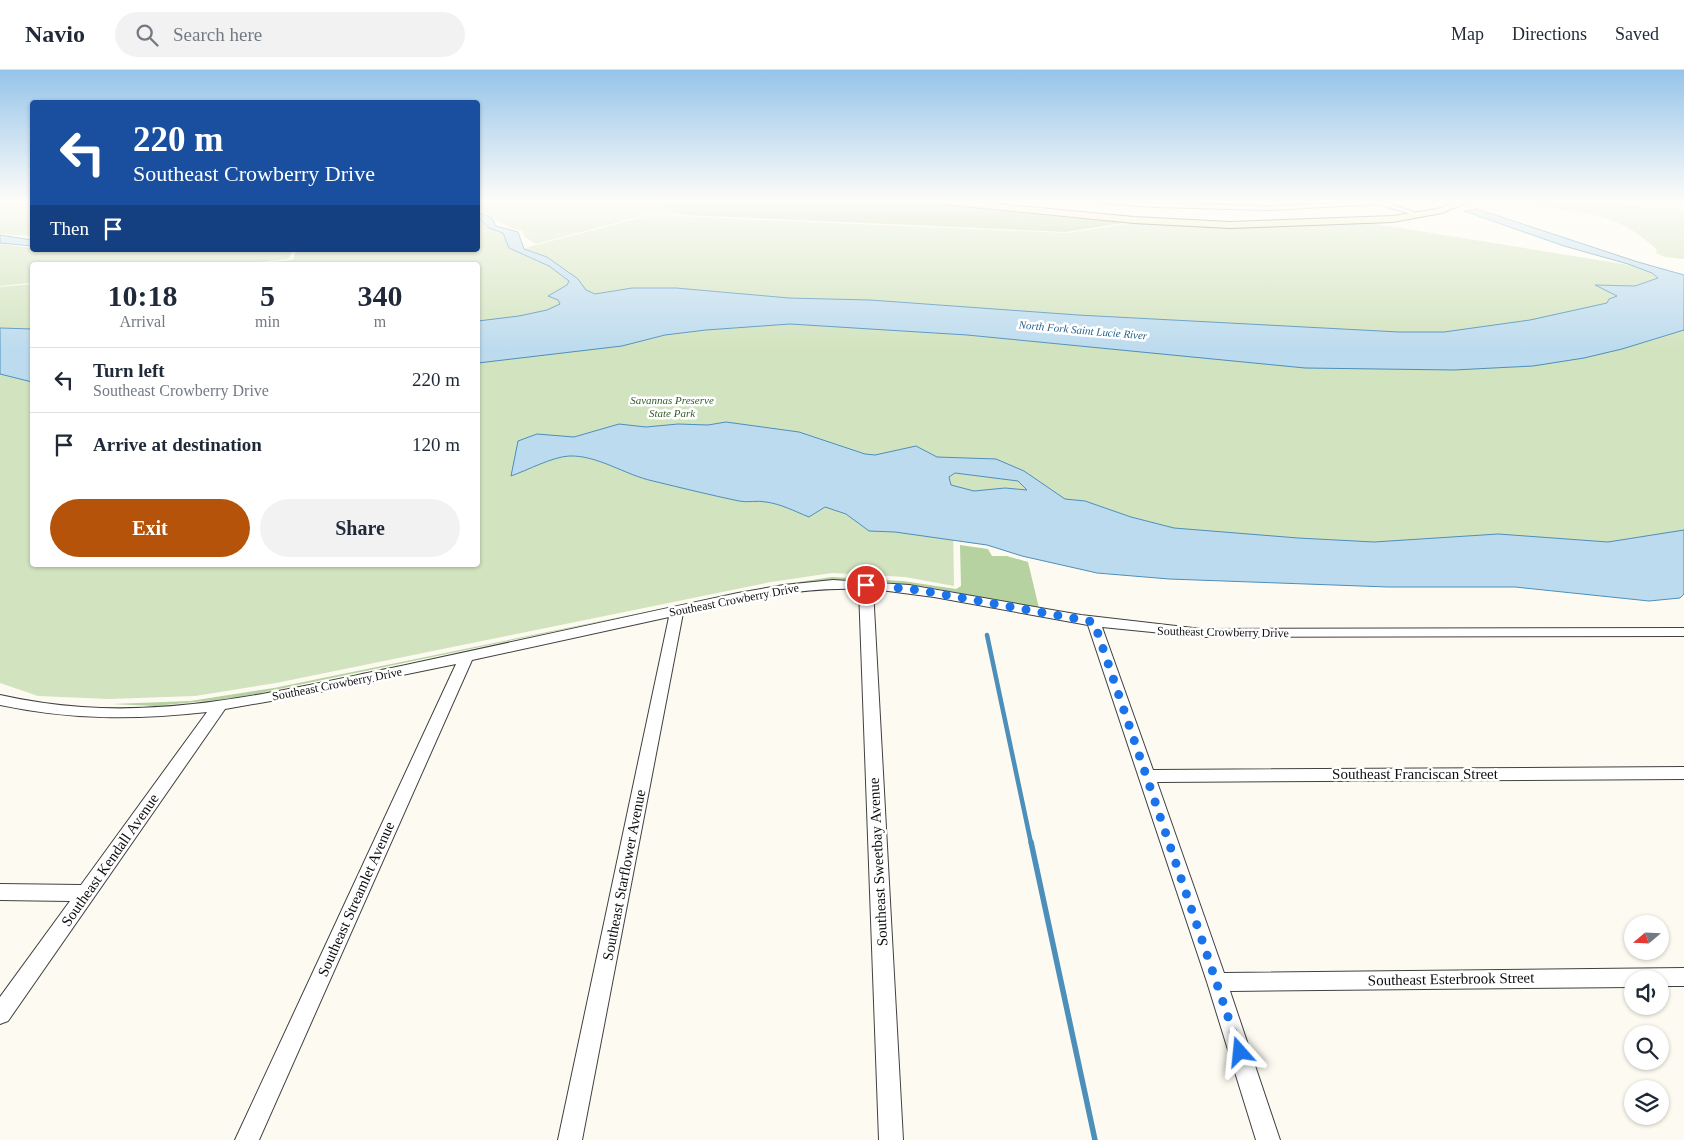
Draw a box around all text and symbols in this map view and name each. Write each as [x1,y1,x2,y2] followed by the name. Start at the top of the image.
[115,12,465,57] search box
[25,21,85,47] text: Navio
[133,21,161,49] icon: search
[173,24,262,45] text: Search here
[1451,24,1484,44] text: Map
[1512,24,1587,44] text: Directions
[1615,24,1659,44] text: Saved
[50,120,115,185] icon: left
[133,120,223,159] text: 220 m
[133,161,375,186] text: Southeast Crowberry Drive
[99,215,127,243] icon: arrive
[50,218,89,239] text: Then
[108,279,178,312] text: 10:18
[260,279,275,312] text: 5
[357,279,402,312] text: 340
[119,313,166,330] text: Arrival
[255,313,280,330] text: min
[374,313,386,330] text: m
[1017,318,1148,342] water label: North Fork Saint Lucie River
[93,360,165,381] text: Turn left
[50,366,78,394] icon: left
[412,369,460,390] text: 220 m
[93,382,269,399] text: Southeast Crowberry Drive
[630,394,714,419] park label: Savannas Preserve State Park
[50,431,78,459] icon: arrive
[93,434,262,455] text: Arrive at destination
[412,434,460,455] text: 120 m
[50,499,250,557] button: Exit
[260,499,460,557] button: Share
[845,564,887,606] pin
[852,571,880,599] icon: arrive
[668,581,800,619] street label: Southeast Crowberry Drive
[1157,624,1289,640] street label: Southeast Crowberry Drive
[271,665,403,703] street label: Southeast Crowberry Drive
[1332,766,1499,782] street label: Southeast Franciscan Street
[866,777,890,947] street label: Southeast Sweetbay Avenue
[600,788,649,962] street label: Southeast Starflower Avenue
[58,790,162,929] street label: Southeast Kendall Avenue
[315,819,398,979] street label: Southeast Streamlet Avenue
[1624,915,1669,960] north arrow
[1624,915,1669,1125] map controls
[1368,970,1535,988] street label: Southeast Esterbrook Street
[1624,970,1669,1015] button: sound
[1213,1025,1265,1077] position arrow
[1624,1025,1669,1070] button: search
[1624,1080,1669,1125] button: layers

